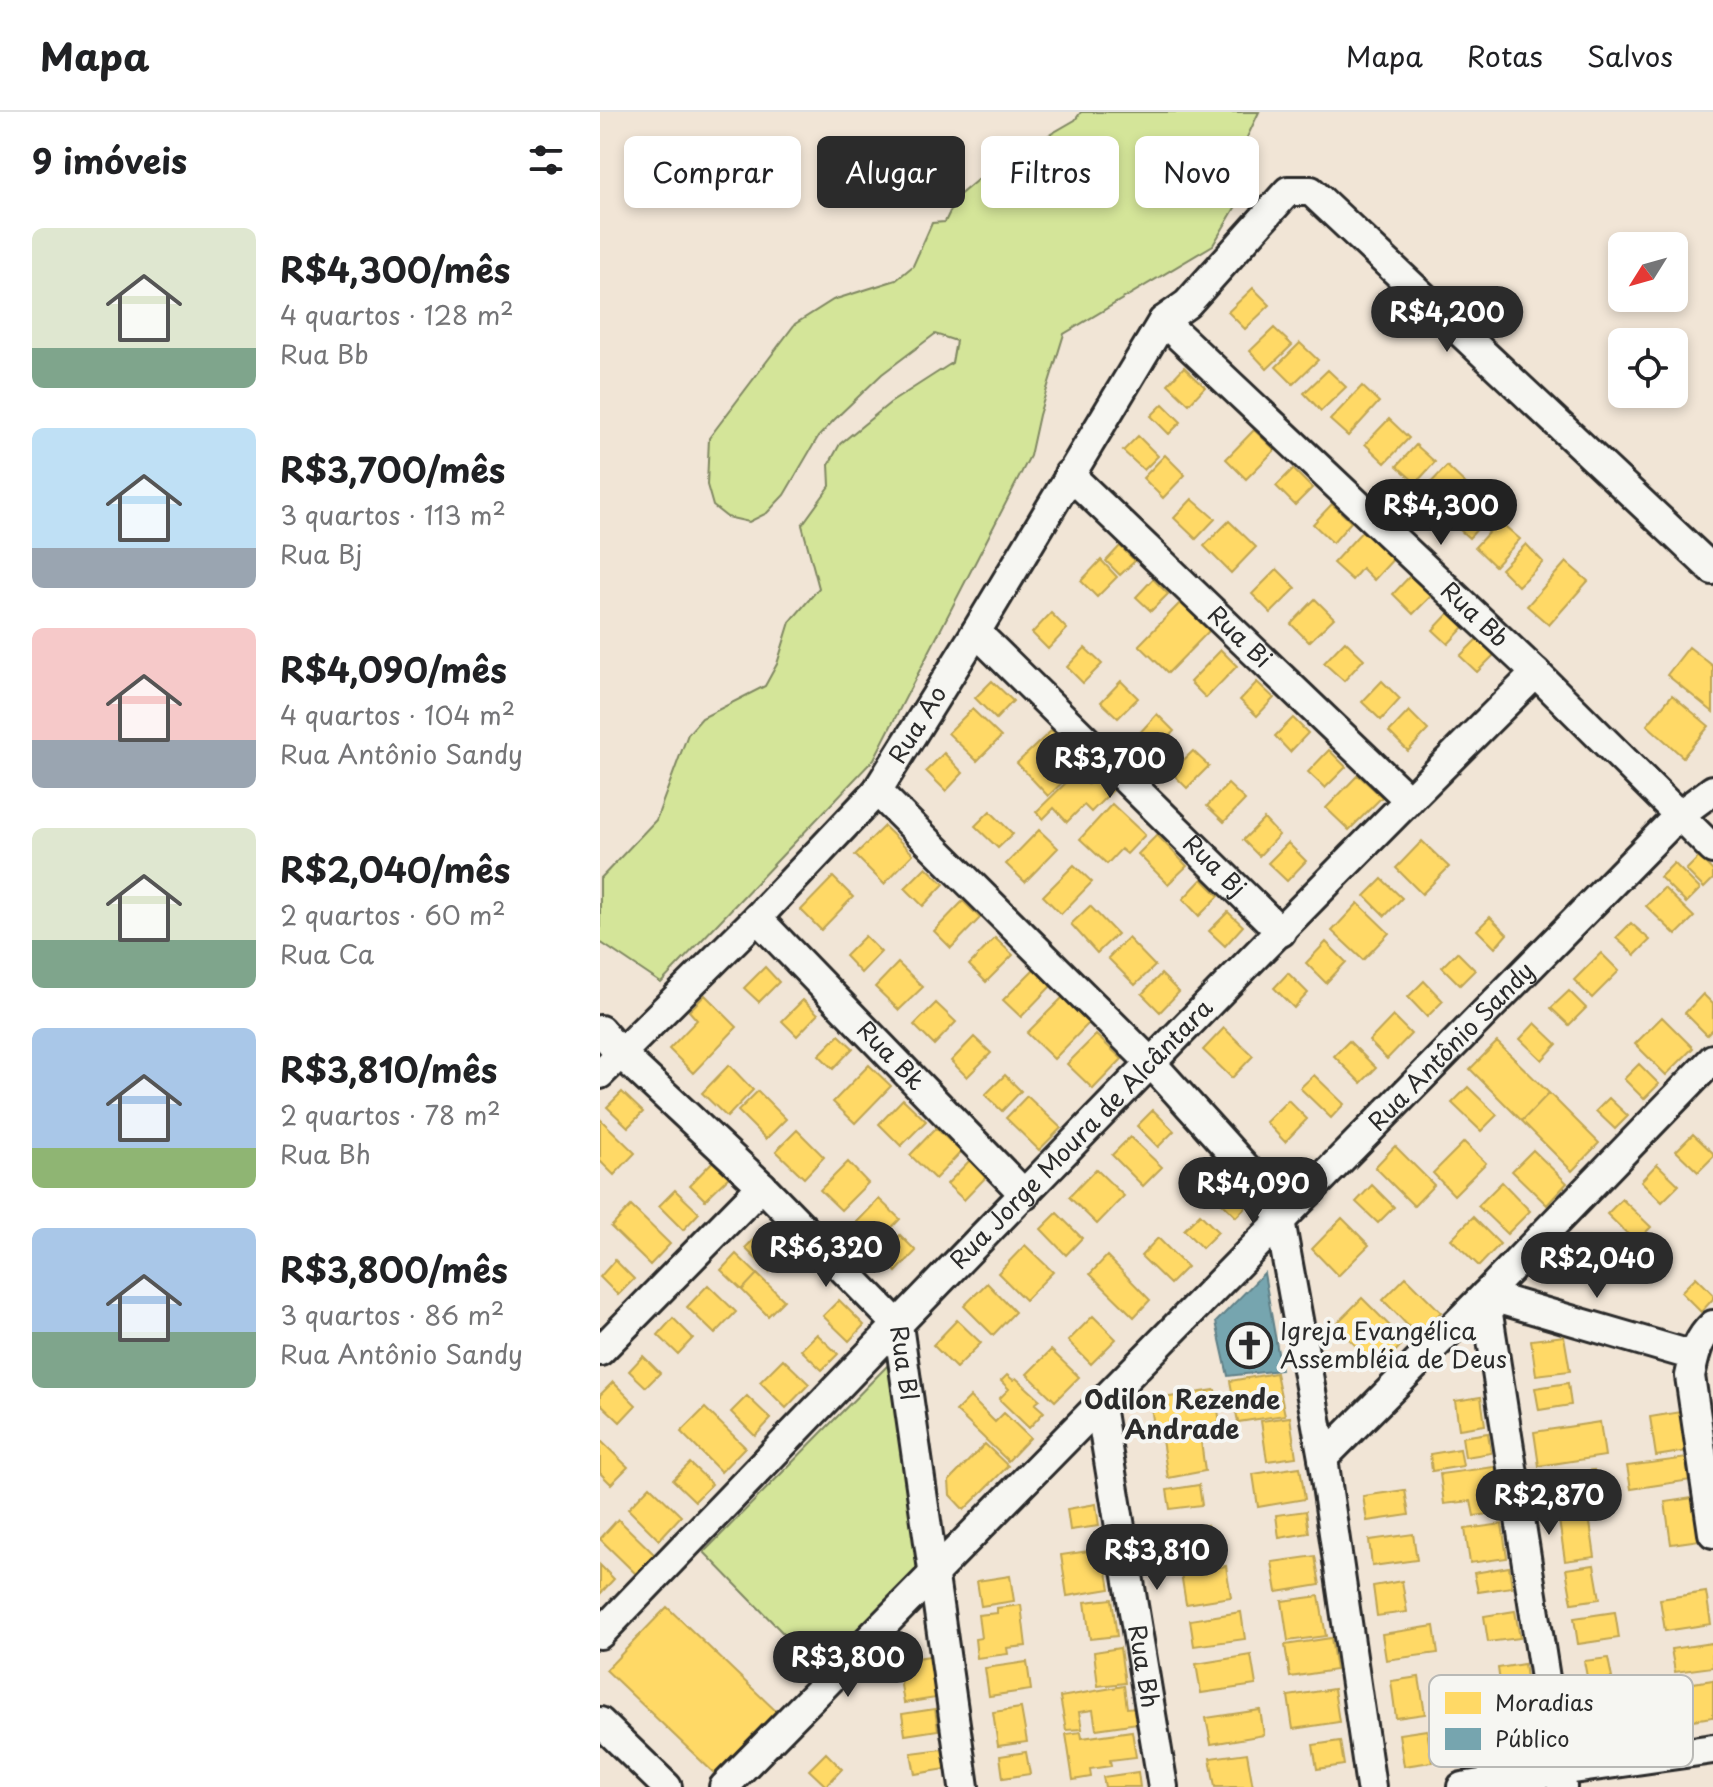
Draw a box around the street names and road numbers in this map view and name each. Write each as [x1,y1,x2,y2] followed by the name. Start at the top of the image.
[1434,572,1518,654] street label: Rua Bb
[1201,596,1281,675] street label: Rua Bi
[879,678,954,770] street label: Rua Ao
[1176,825,1255,904] street label: Rua Bj
[1359,953,1541,1138] street label: Rua Antônio Sandy
[940,990,1220,1276] street label: Rua Jorge Moura de Alcântara
[850,1012,934,1098] street label: Rua Bk
[882,1323,929,1403] street label: Rua Bl
[1120,1622,1170,1711] street label: Rua Bh

